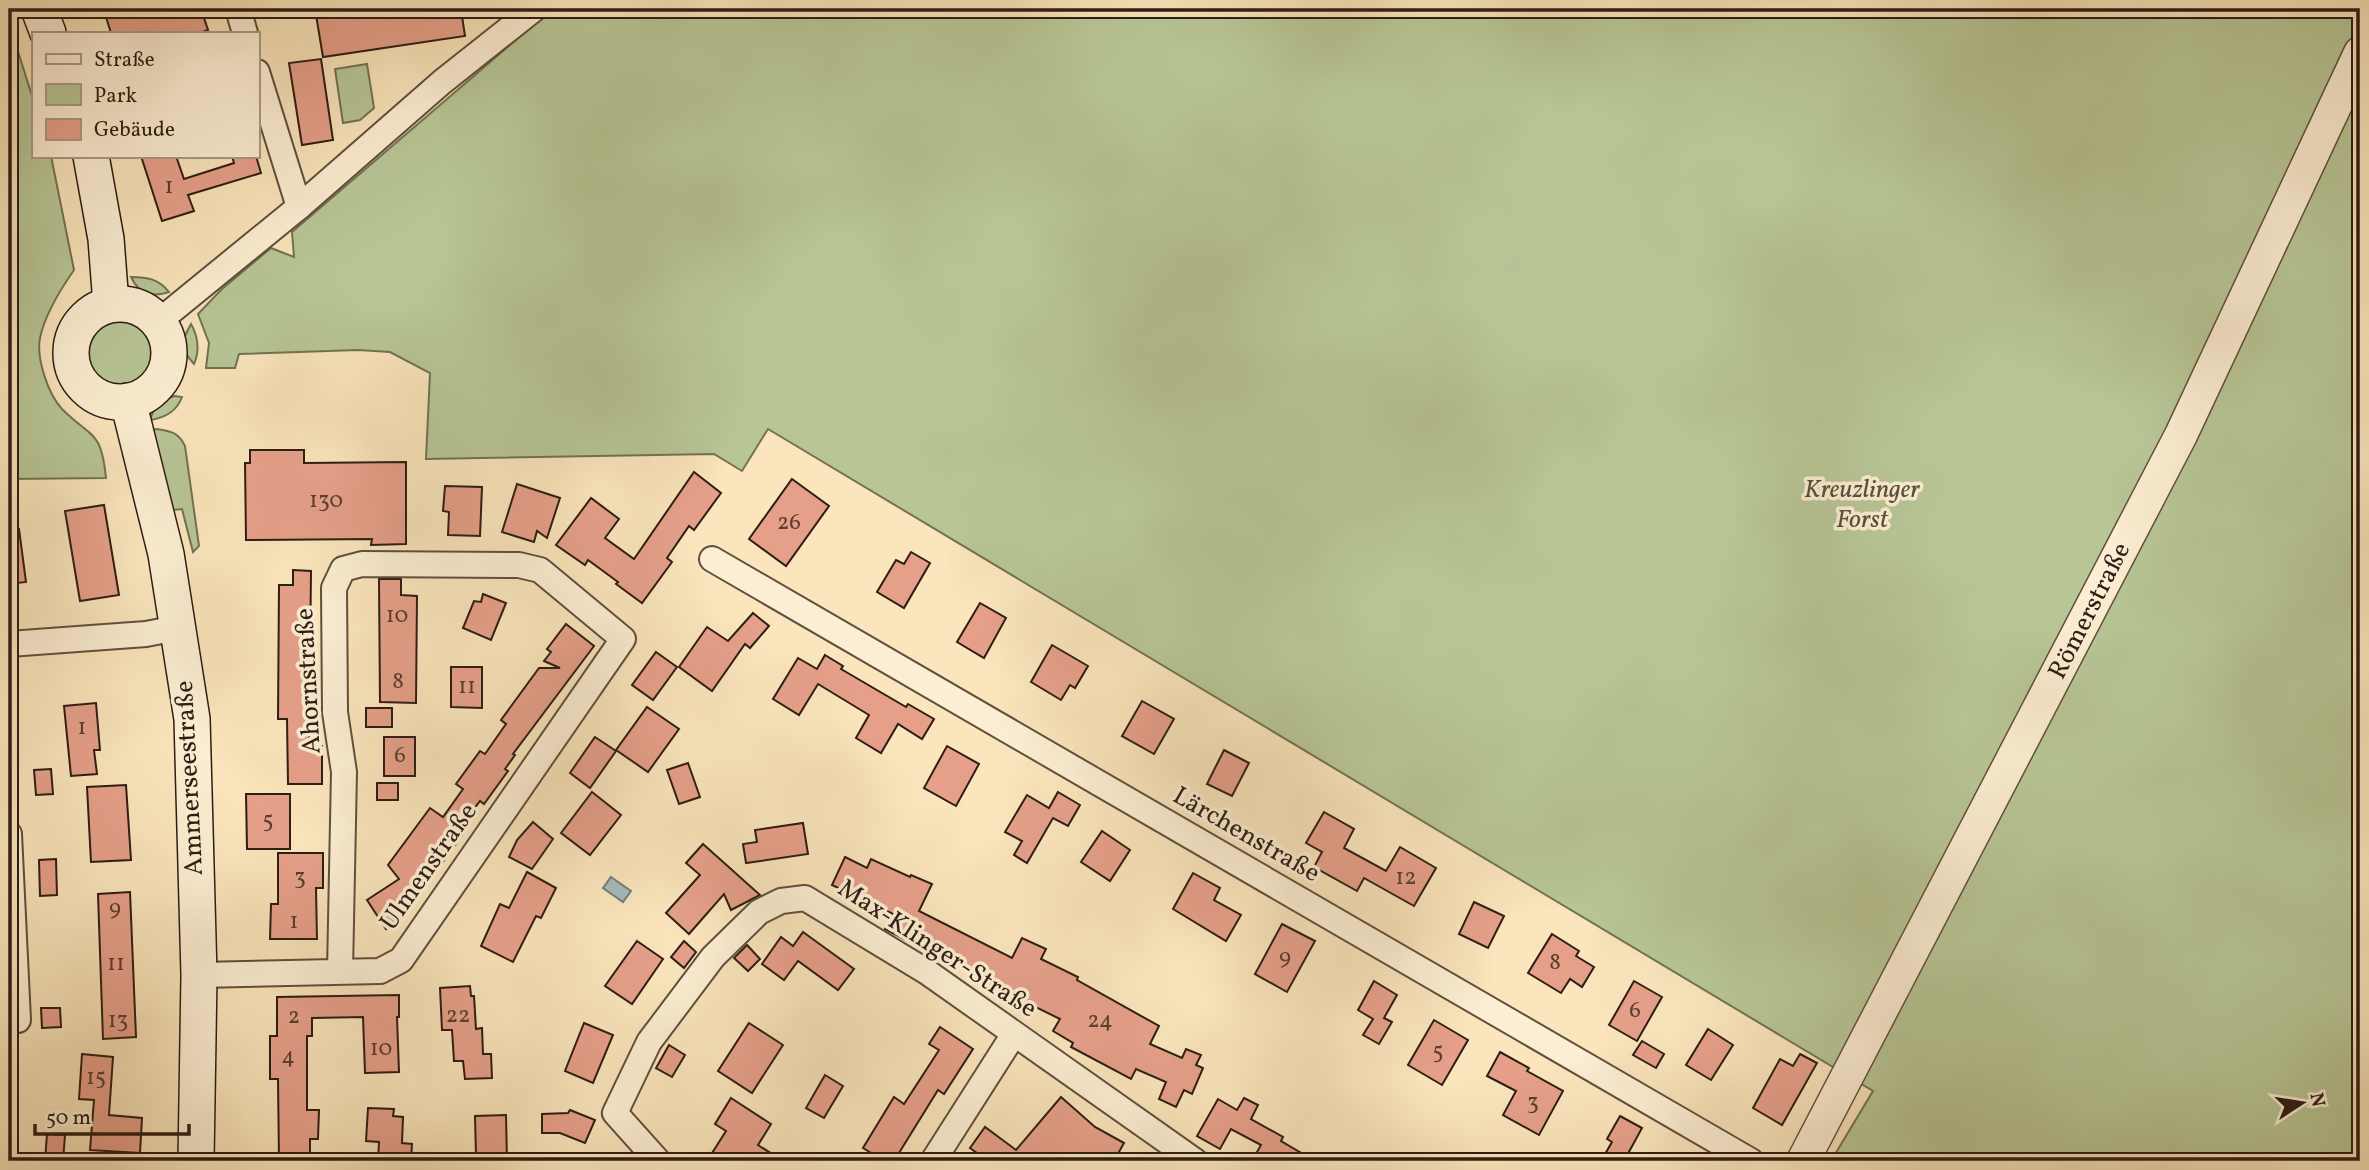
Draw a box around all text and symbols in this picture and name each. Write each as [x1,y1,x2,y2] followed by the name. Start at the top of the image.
[32,32,259,158] legend
[94,46,155,75] text: Straße
[94,82,137,111] text: Park
[94,116,175,145] text: Gebäude
[165,171,173,203] house number: 1
[1804,472,1920,538] park label: Kreuzlinger Forst
[309,485,343,517] house number: 130
[777,507,801,539] house number: 26
[2040,536,2140,686] street label: Römerstraße
[386,600,408,632] house number: 10
[287,607,331,755] street label: Ahornstraße
[392,666,404,698] house number: 8
[458,671,476,703] house number: 11
[167,680,213,876] street label: Ammerseestraße
[78,712,86,744] house number: 1
[394,740,406,772] house number: 6
[1166,778,1326,892] street label: Lärchenstraße
[372,796,486,938] street label: Ulmenstraße
[262,805,274,837] house number: 5
[294,862,306,894] house number: 3
[1395,862,1417,894] house number: 12
[830,871,1044,1027] street label: Max-Klinger-Straße
[109,893,121,925] house number: 9
[290,906,298,938] house number: 1
[1279,942,1291,974] house number: 9
[1549,947,1561,979] house number: 8
[107,948,125,980] house number: 11
[1629,995,1641,1027] house number: 6
[446,1000,470,1032] house number: 22
[288,1001,300,1033] house number: 2
[108,1005,128,1037] house number: 13
[1087,1005,1113,1037] house number: 24
[370,1033,392,1065] house number: 10
[1432,1036,1444,1068] house number: 5
[281,1041,295,1073] house number: 4
[86,1062,106,1094] house number: 15
[2268,1068,2338,1138] north arrow
[1527,1087,1539,1119] house number: 3
[2303,1090,2331,1110] text: N
[35,1093,189,1137] scale bar
[46,1104,91,1133] text: 50 m

